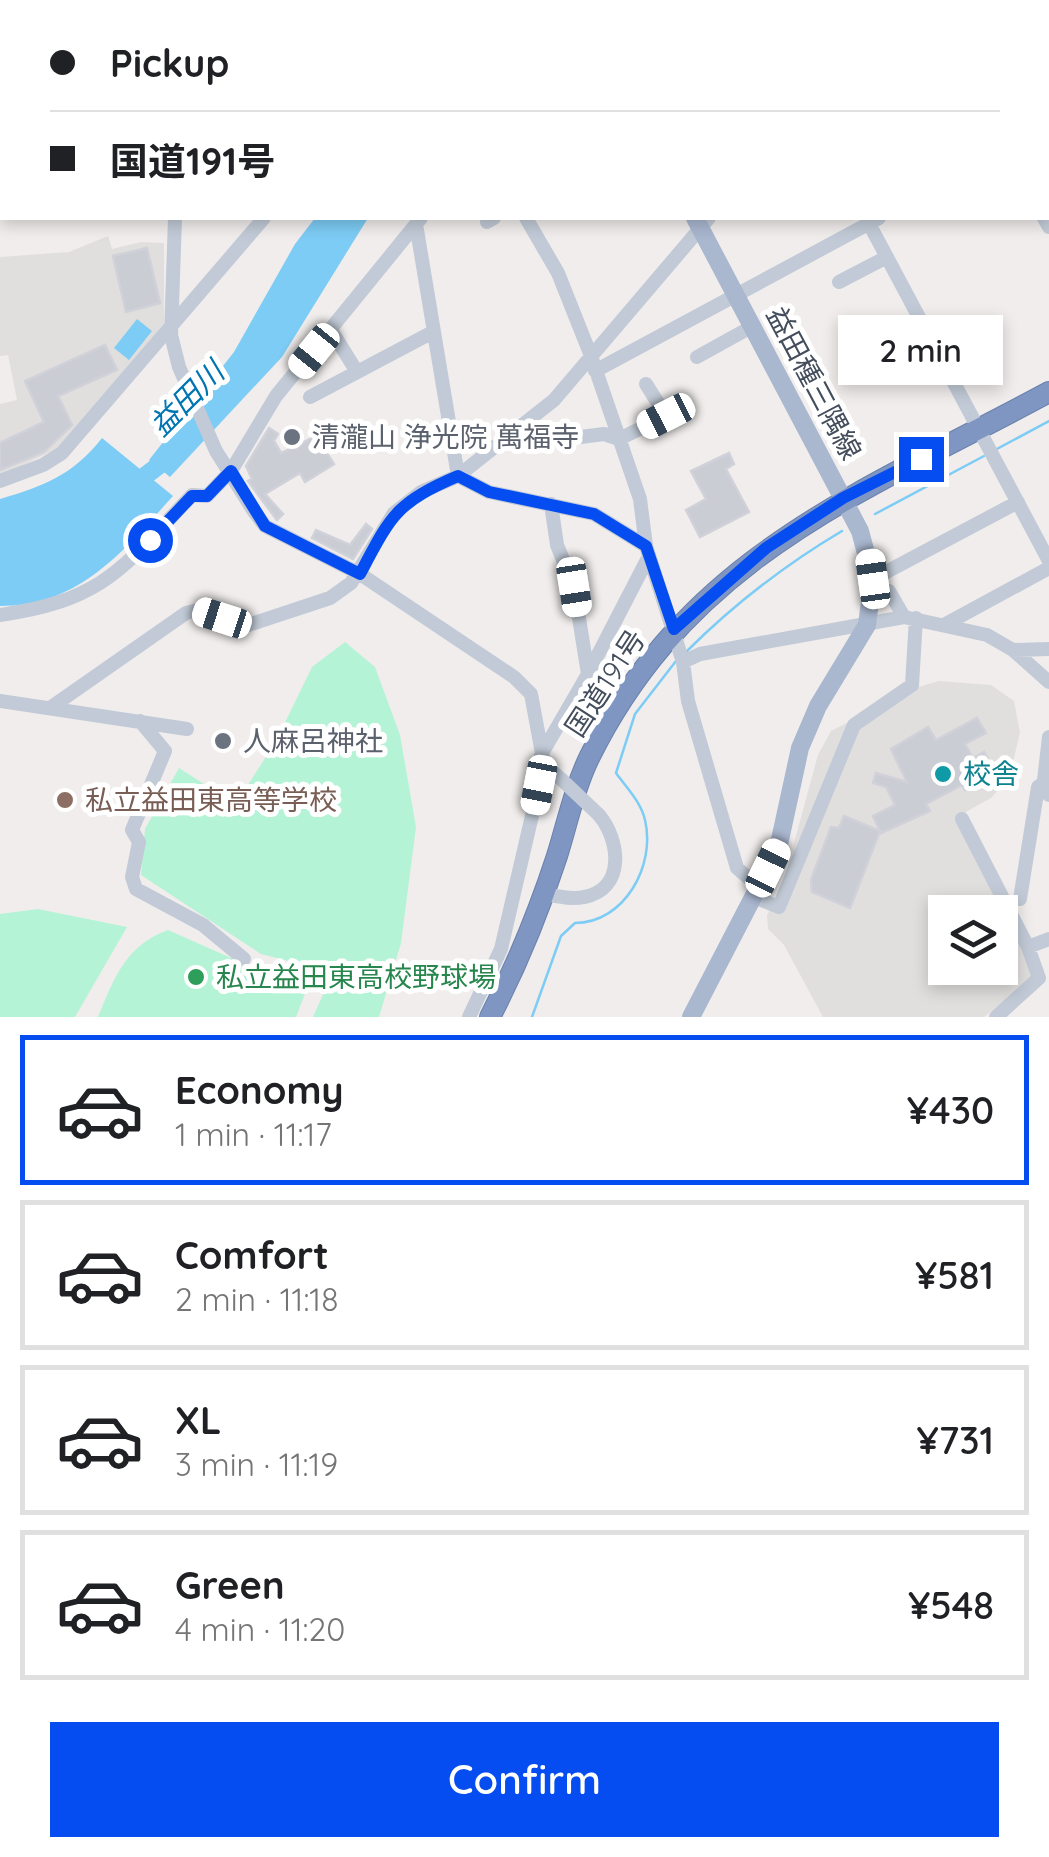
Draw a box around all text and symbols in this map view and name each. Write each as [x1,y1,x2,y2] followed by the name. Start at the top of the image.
[110,39,229,87] text: Pickup
[110,137,275,185] text: 国道191号
[760,300,869,465] street label: 益田種三隅線
[838,314,1004,384] callout: 2 min
[283,318,345,384] car
[879,330,962,370] text: 2 min
[141,351,234,444] water label: 益田川
[632,389,700,443] car
[312,419,579,454] place label: 清瀧山 浄光院 萬福寺
[281,426,303,448] marker: 清瀧山 浄光院 萬福寺
[899,437,944,482] route end
[128,518,173,563] route start
[854,547,892,611] car
[554,555,594,619] car
[189,594,255,642] car
[557,623,652,743] street label: 国道191号
[243,723,383,758] place label: 人麻呂神社
[212,730,234,752] marker: 人麻呂神社
[519,753,559,817] car
[963,756,1019,791] place label: 校舎
[932,763,954,785] marker: 校舎
[85,782,337,817] place label: 私立益田東高等学校
[54,789,76,811] marker: 私立益田東高等学校
[741,834,795,902] car
[928,895,1018,985] map controls
[928,895,1018,985] button: layers
[216,959,496,994] place label: 私立益田東高校野球場
[185,966,207,988] marker: 私立益田東高校野球場
[55,1065,145,1155] icon: car
[175,1066,344,1114] text: Economy
[907,1086,994,1134] text: ¥430
[175,1114,332,1154] text: 1 min · 11:17
[55,1230,145,1320] icon: car
[175,1231,329,1279] text: Comfort
[915,1251,994,1299] text: ¥581
[175,1279,339,1319] text: 2 min · 11:18
[55,1395,145,1485] icon: car
[175,1396,221,1444] text: XL
[917,1416,994,1464] text: ¥731
[175,1444,338,1484] text: 3 min · 11:19
[55,1560,145,1650] icon: car
[175,1561,285,1609] text: Green
[908,1581,994,1629] text: ¥548
[175,1609,345,1649] text: 4 min · 11:20
[50,1722,999,1837] button: Confirm

